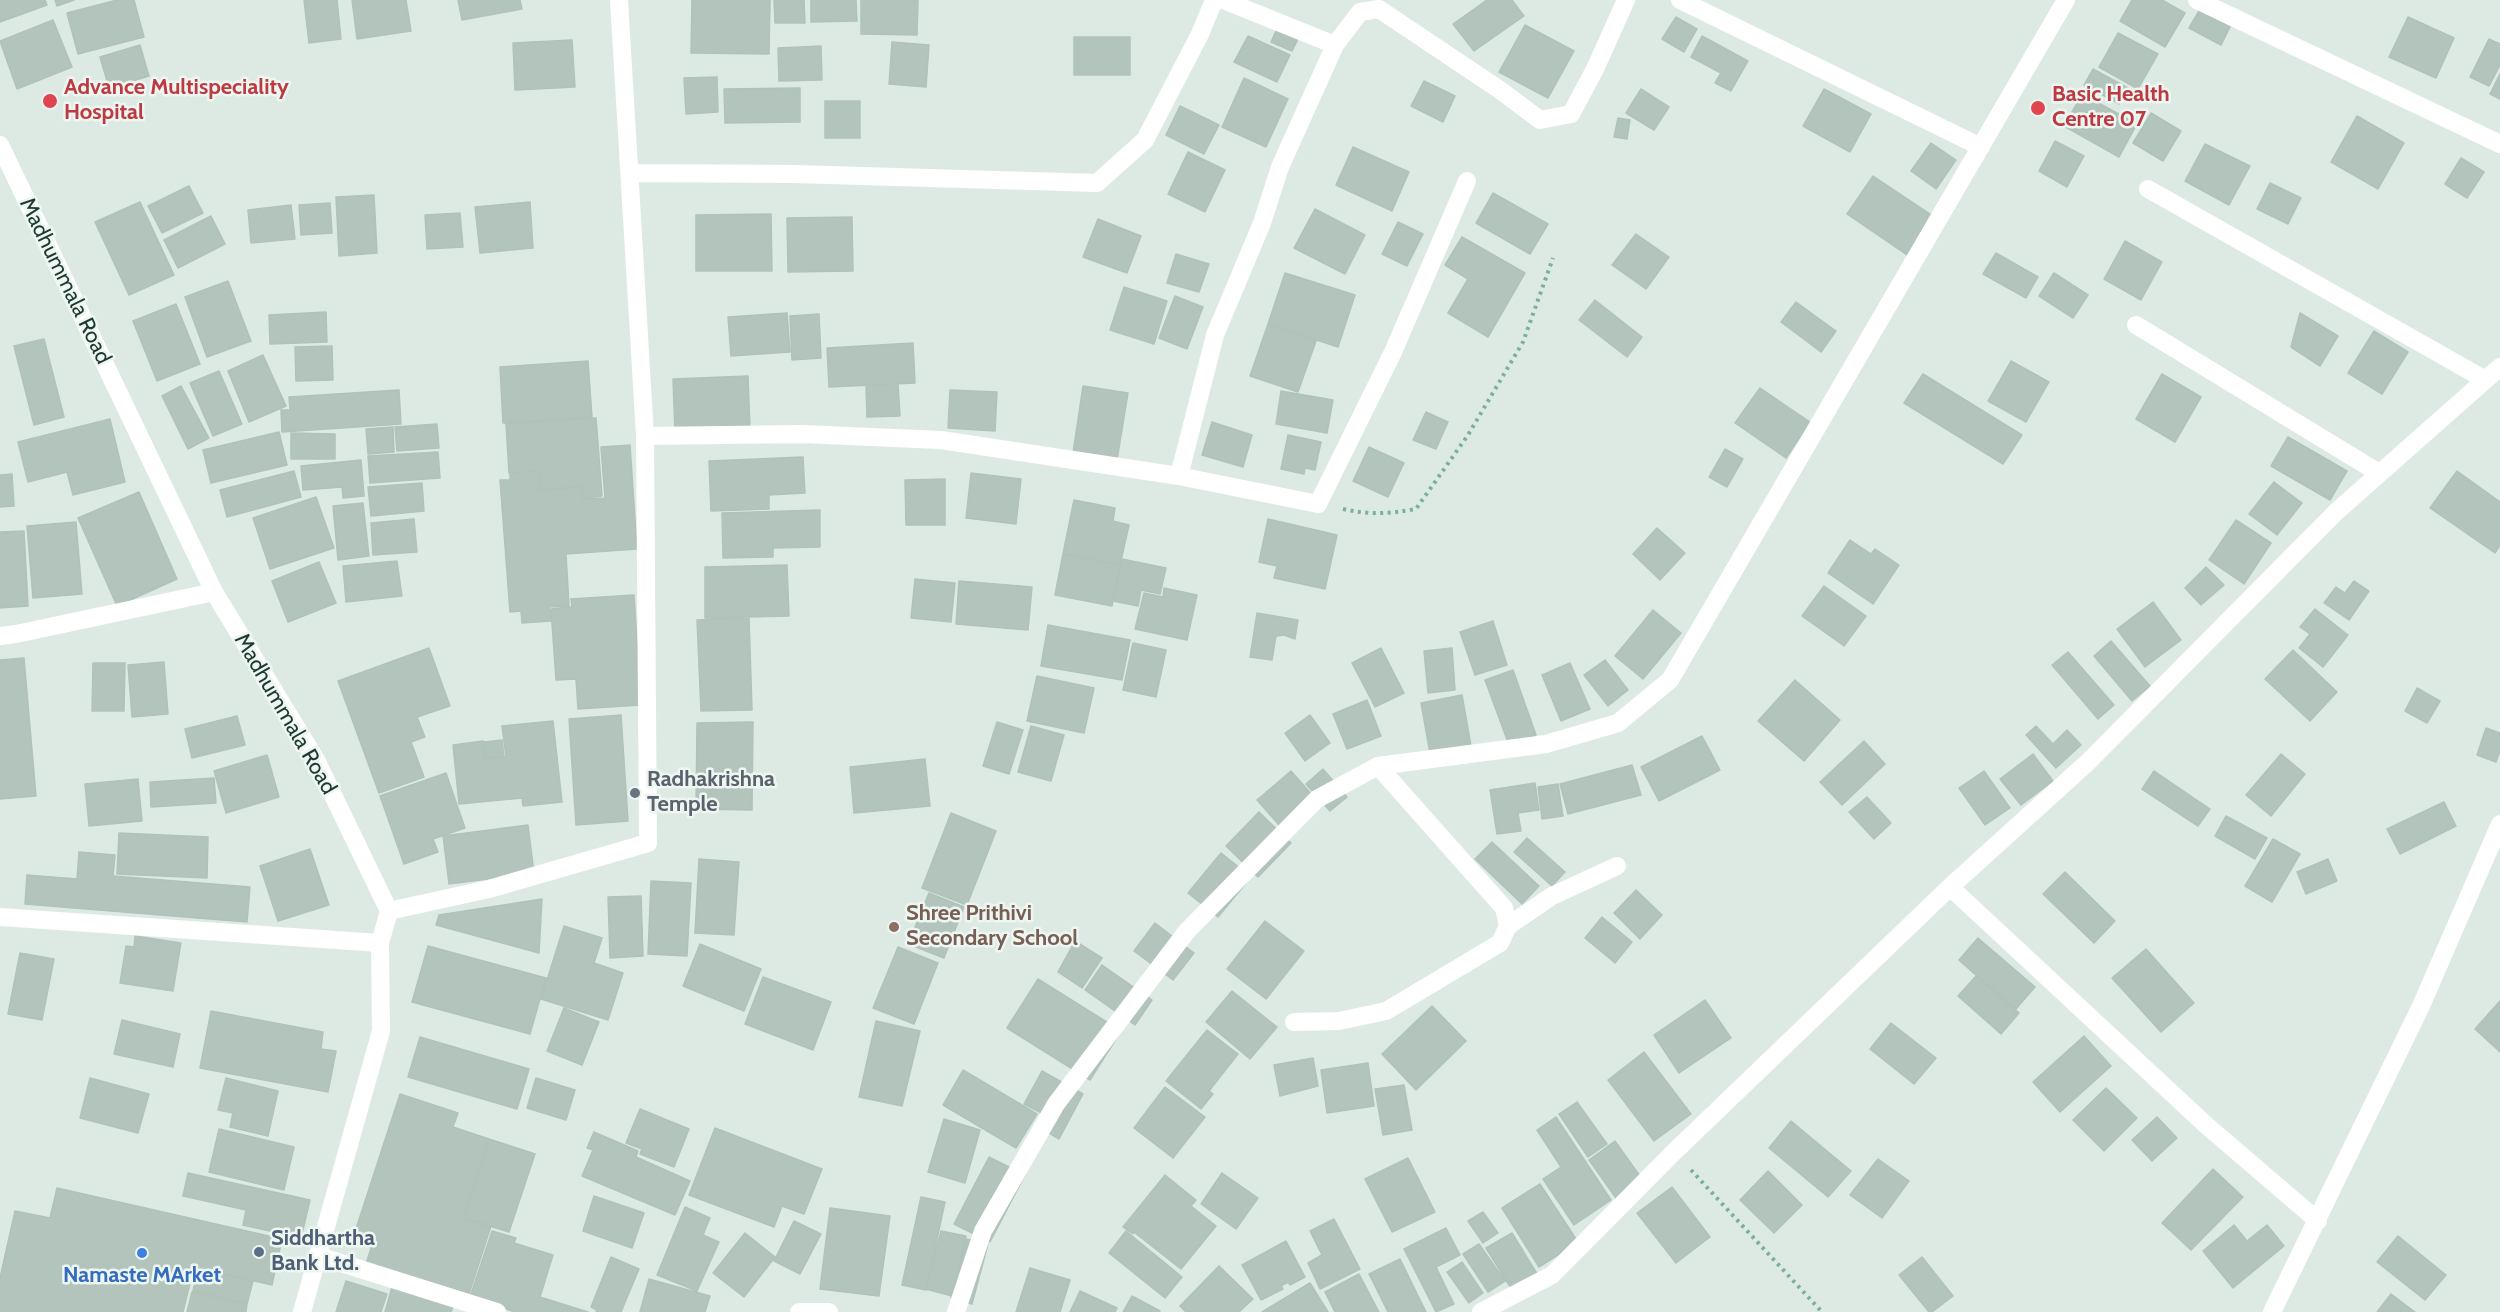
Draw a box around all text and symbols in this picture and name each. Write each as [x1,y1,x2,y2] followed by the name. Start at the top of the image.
[64,75,289,126] place label: Advance Multispeciality Hospital
[2052,82,2170,134] place label: Basic Health Centre 07
[41,92,59,110] marker: Advance Multispeciality Hospital
[2029,99,2047,117] marker: Basic Health Centre 07
[13,194,117,368] street label: Madhummala Road
[228,629,342,799] street label: Madhummala Road
[647,767,775,818] place label: Radhakrishna Temple
[628,786,642,800] marker: Radhakrishna Temple
[906,901,1078,952] place label: Shree Prithivi Secondary School
[887,920,901,934] marker: Shree Prithivi Secondary School
[271,1226,375,1278] place label: Siddhartha Bank Ltd.
[252,1245,266,1259] marker: Siddhartha Bank Ltd.
[135,1246,149,1260] marker: Namaste MArket
[63,1263,221,1289] place label: Namaste MArket

